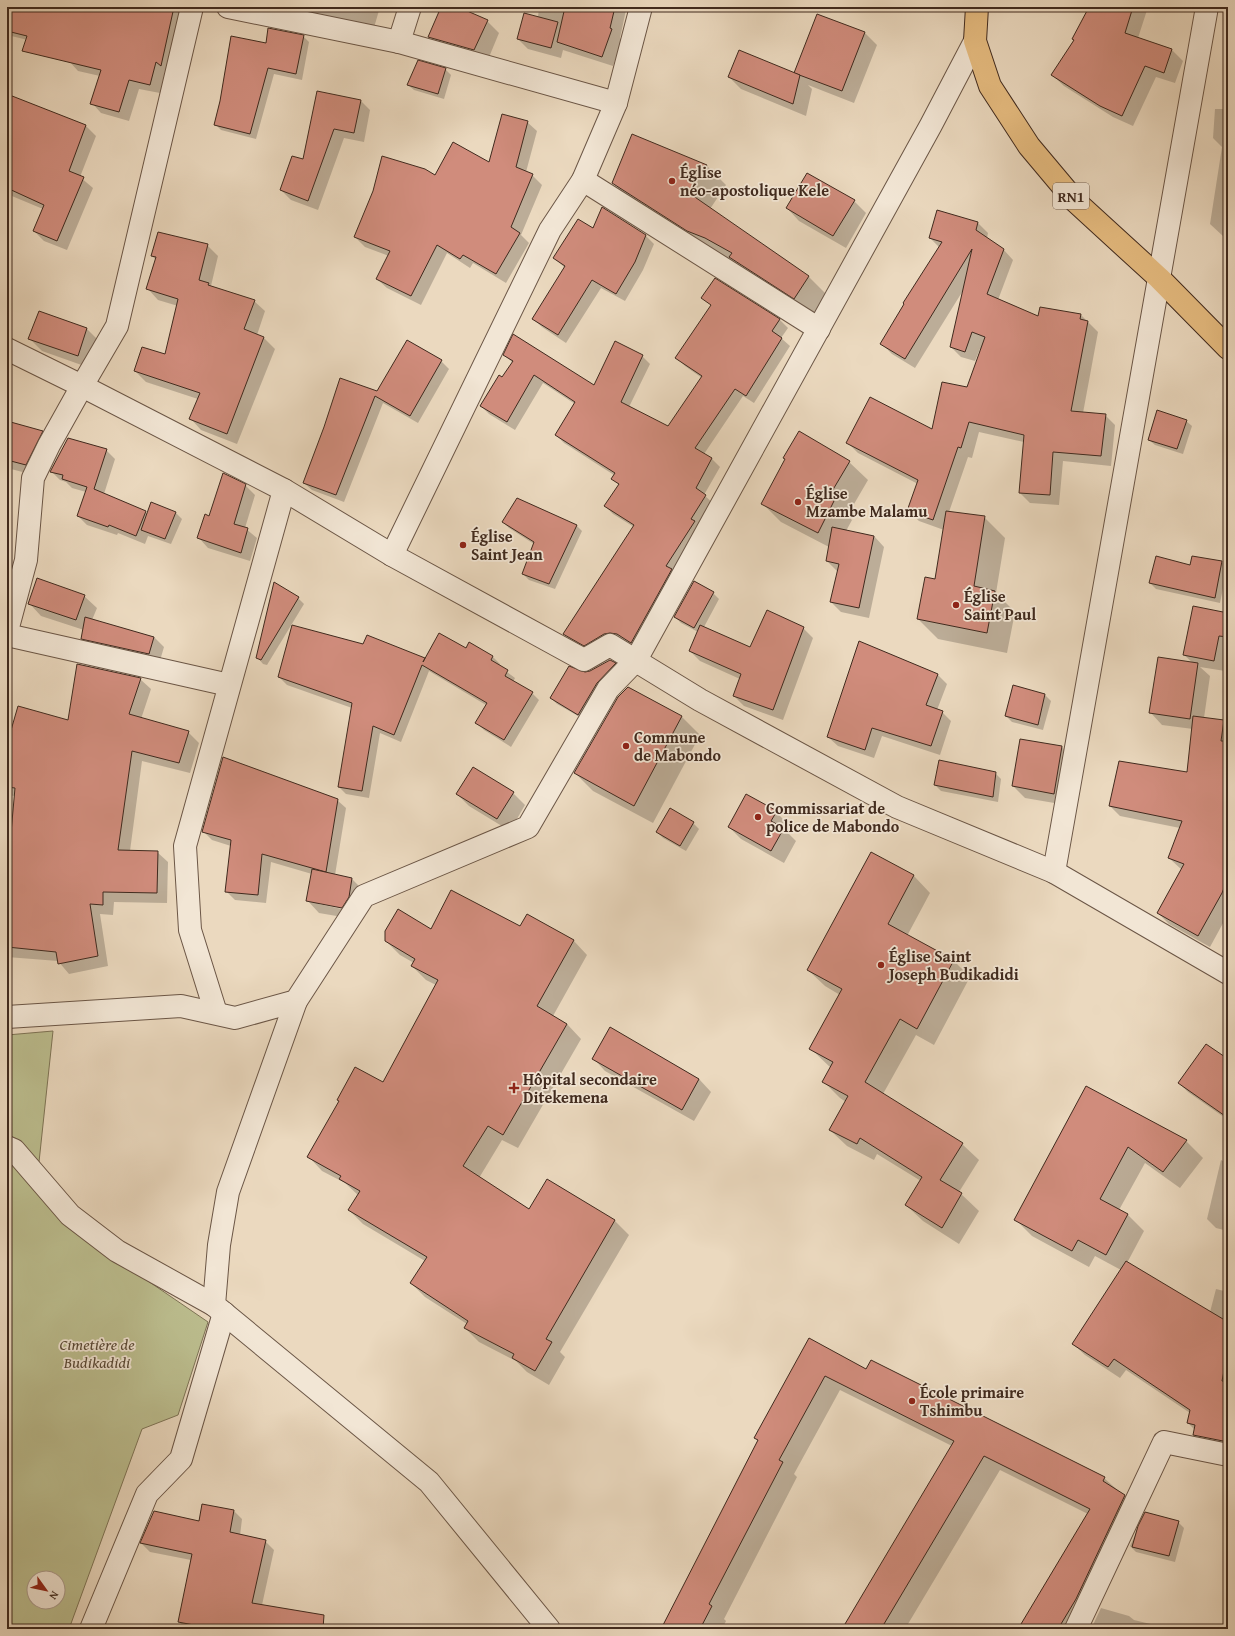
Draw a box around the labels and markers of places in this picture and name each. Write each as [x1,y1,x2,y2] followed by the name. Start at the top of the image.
[680,160,829,202] place label: Église néo-apostolique Kele
[667,176,677,186] marker: Église néo-apostolique Kele
[806,481,928,523] place label: Église Mzambe Malamu
[793,497,803,507] marker: Église Mzambe Malamu
[471,524,543,566] place label: Église Saint Jean
[458,540,468,550] marker: Église Saint Jean
[964,584,1036,626] place label: Église Saint Paul
[951,600,961,610] marker: Église Saint Paul
[634,725,721,767] place label: Commune de Mabondo
[621,741,631,751] marker: Commune de Mabondo
[766,796,900,838] place label: Commissariat de police de Mabondo
[753,812,763,822] marker: Commissariat de police de Mabondo
[886,944,1019,986] place label: Église Saint Joseph Budikadidi
[876,960,886,970] marker: Église Saint Joseph Budikadidi
[523,1067,657,1109] place label: Hôpital secondaire Ditekemena
[508,1082,520,1094] marker: Hôpital secondaire Ditekemena
[920,1380,1024,1422] place label: École primaire Tshimbu
[907,1396,917,1406] marker: École primaire Tshimbu

